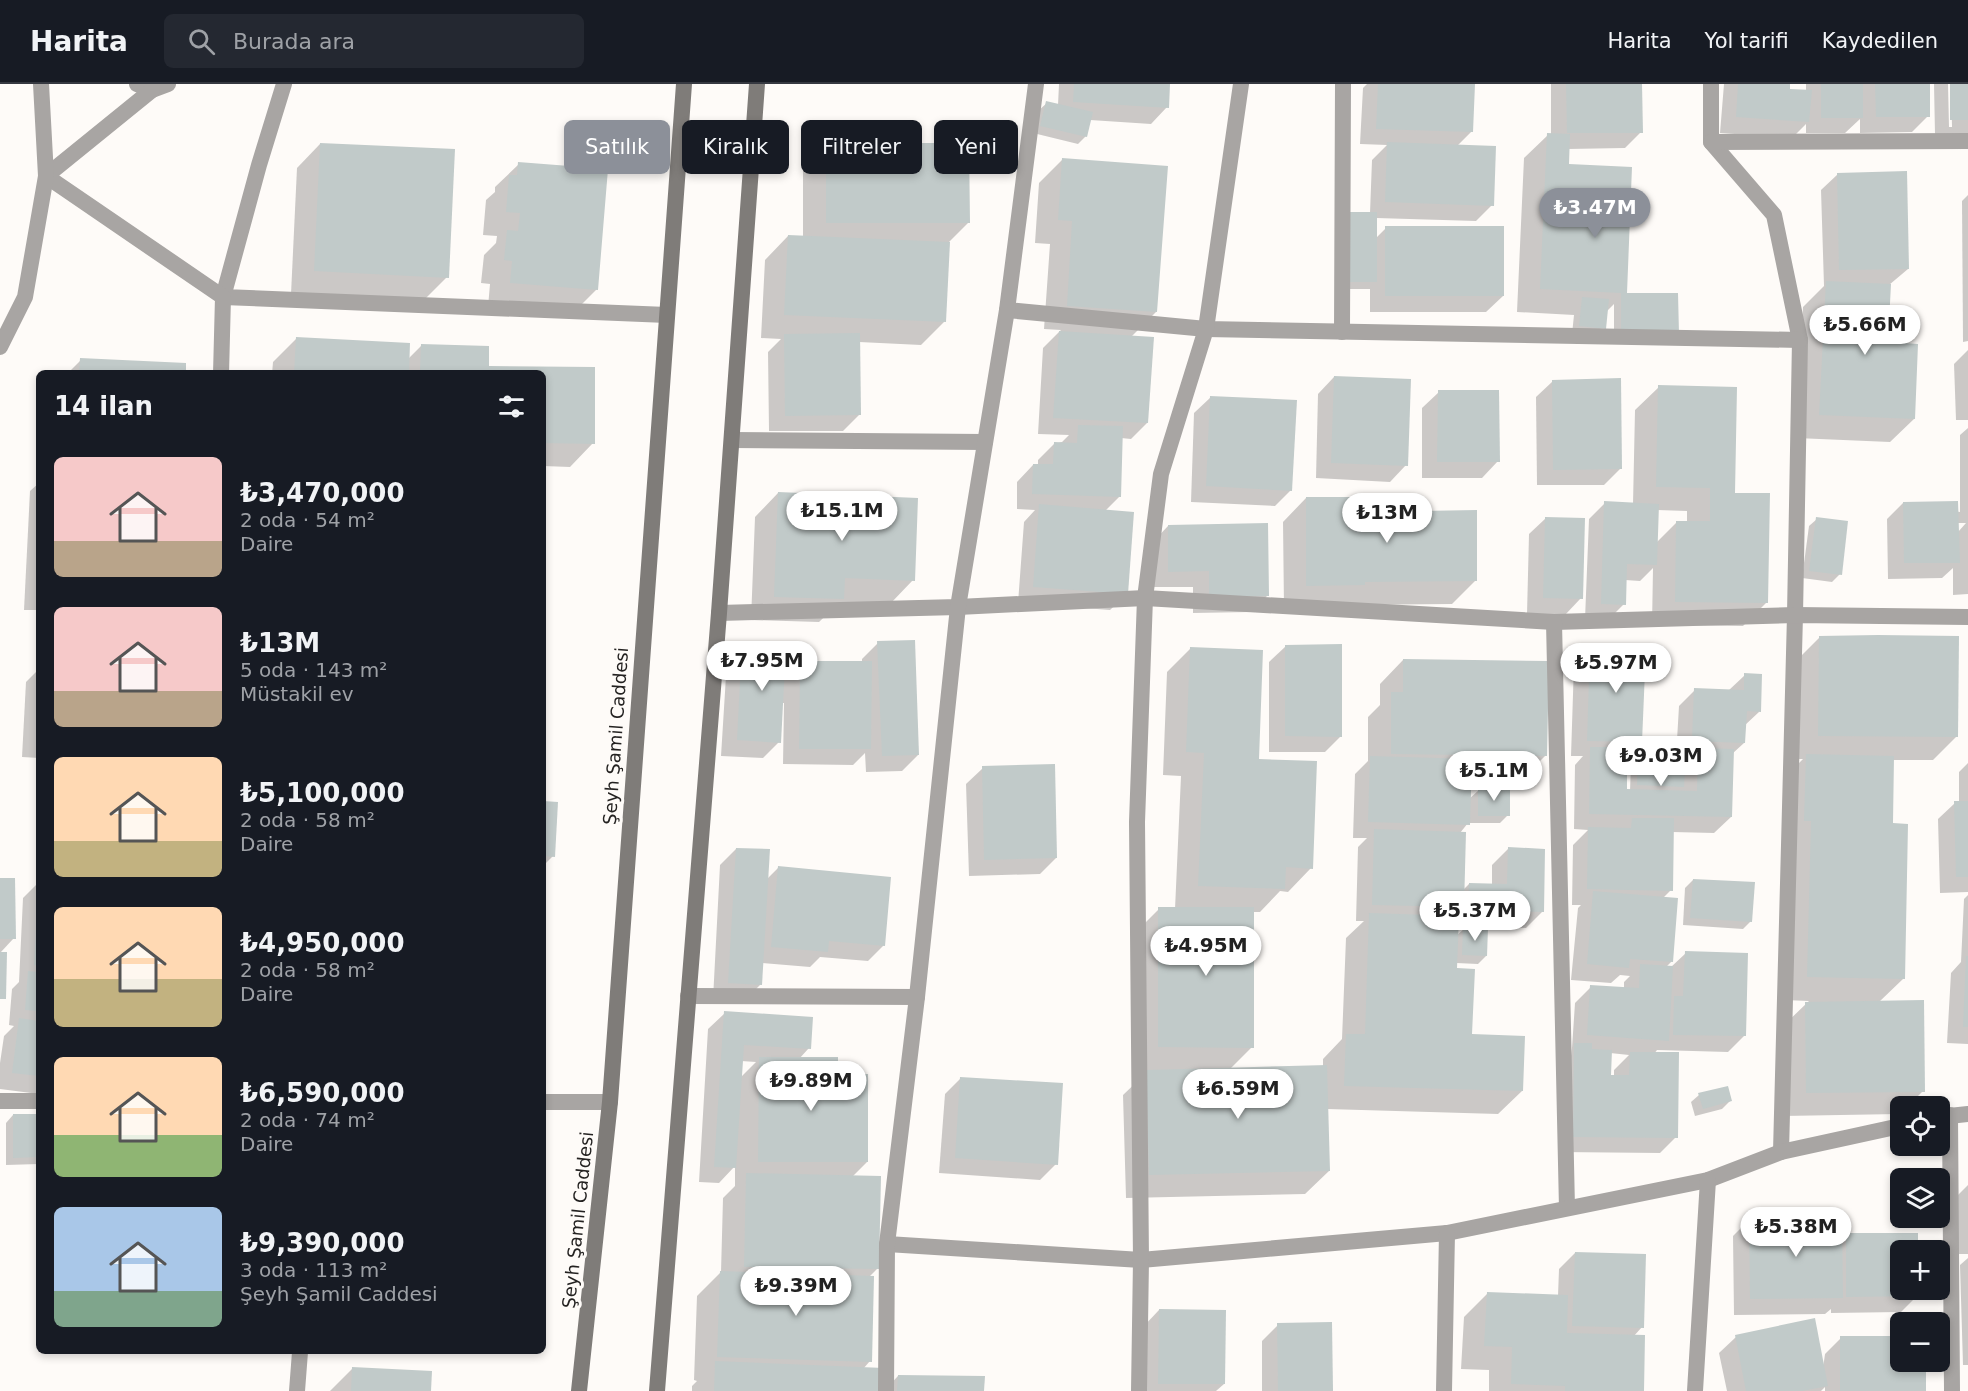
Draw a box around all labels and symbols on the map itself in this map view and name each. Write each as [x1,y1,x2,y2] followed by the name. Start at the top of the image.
[1546,188,1644,239] pin: ₺3.47M
[1816,305,1914,356] pin: ₺5.66M
[793,491,891,542] pin: ₺15.1M
[1351,493,1423,544] pin: ₺13M
[713,641,811,692] pin: ₺7.95M
[1567,643,1665,694] pin: ₺5.97M
[599,646,632,825] street label: Şeyh Şamil Caddesi
[1612,736,1710,787] pin: ₺9.03M
[1452,751,1536,802] pin: ₺5.1M
[1426,891,1524,942] pin: ₺5.37M
[1157,926,1255,977] pin: ₺4.95M
[762,1061,860,1112] pin: ₺9.89M
[1189,1069,1287,1120] pin: ₺6.59M
[558,1130,597,1310] street label: Şeyh Şamil Caddesi
[1747,1207,1845,1258] pin: ₺5.38M
[747,1266,845,1317] pin: ₺9.39M

